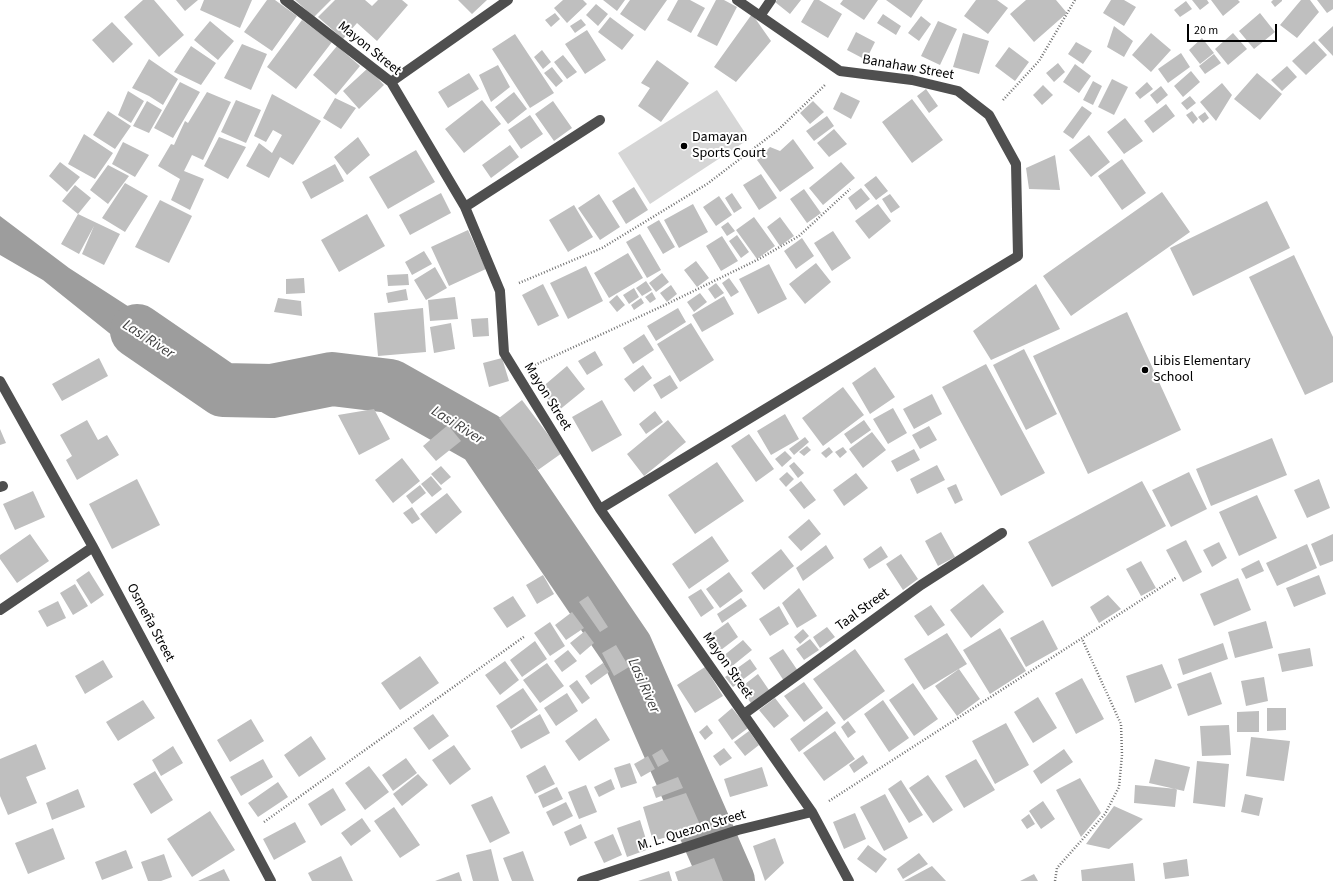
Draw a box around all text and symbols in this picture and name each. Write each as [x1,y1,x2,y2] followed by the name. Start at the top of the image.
[1189,16,1279,42] scale bar
[334,18,404,80] street label: Mayon Street
[1194,22,1218,39] text: 20 m
[861,52,955,84] street label: Banahaw Street
[692,130,766,162] place label: Damayan Sports Court
[679,141,689,151] marker: Damayan Sports Court
[119,317,177,363] water label: Lasi River
[1153,354,1250,386] place label: Libis Elementary School
[520,360,574,434] street label: Mayon Street
[1140,365,1150,375] marker: Libis Elementary School
[428,403,486,449] water label: Lasi River
[122,581,178,665] street label: Osmeña Street
[833,585,893,635] street label: Taal Street
[698,630,756,702] street label: Mayon Street
[623,656,663,716] water label: Lasi River
[636,807,748,855] street label: M. L. Quezon Street

